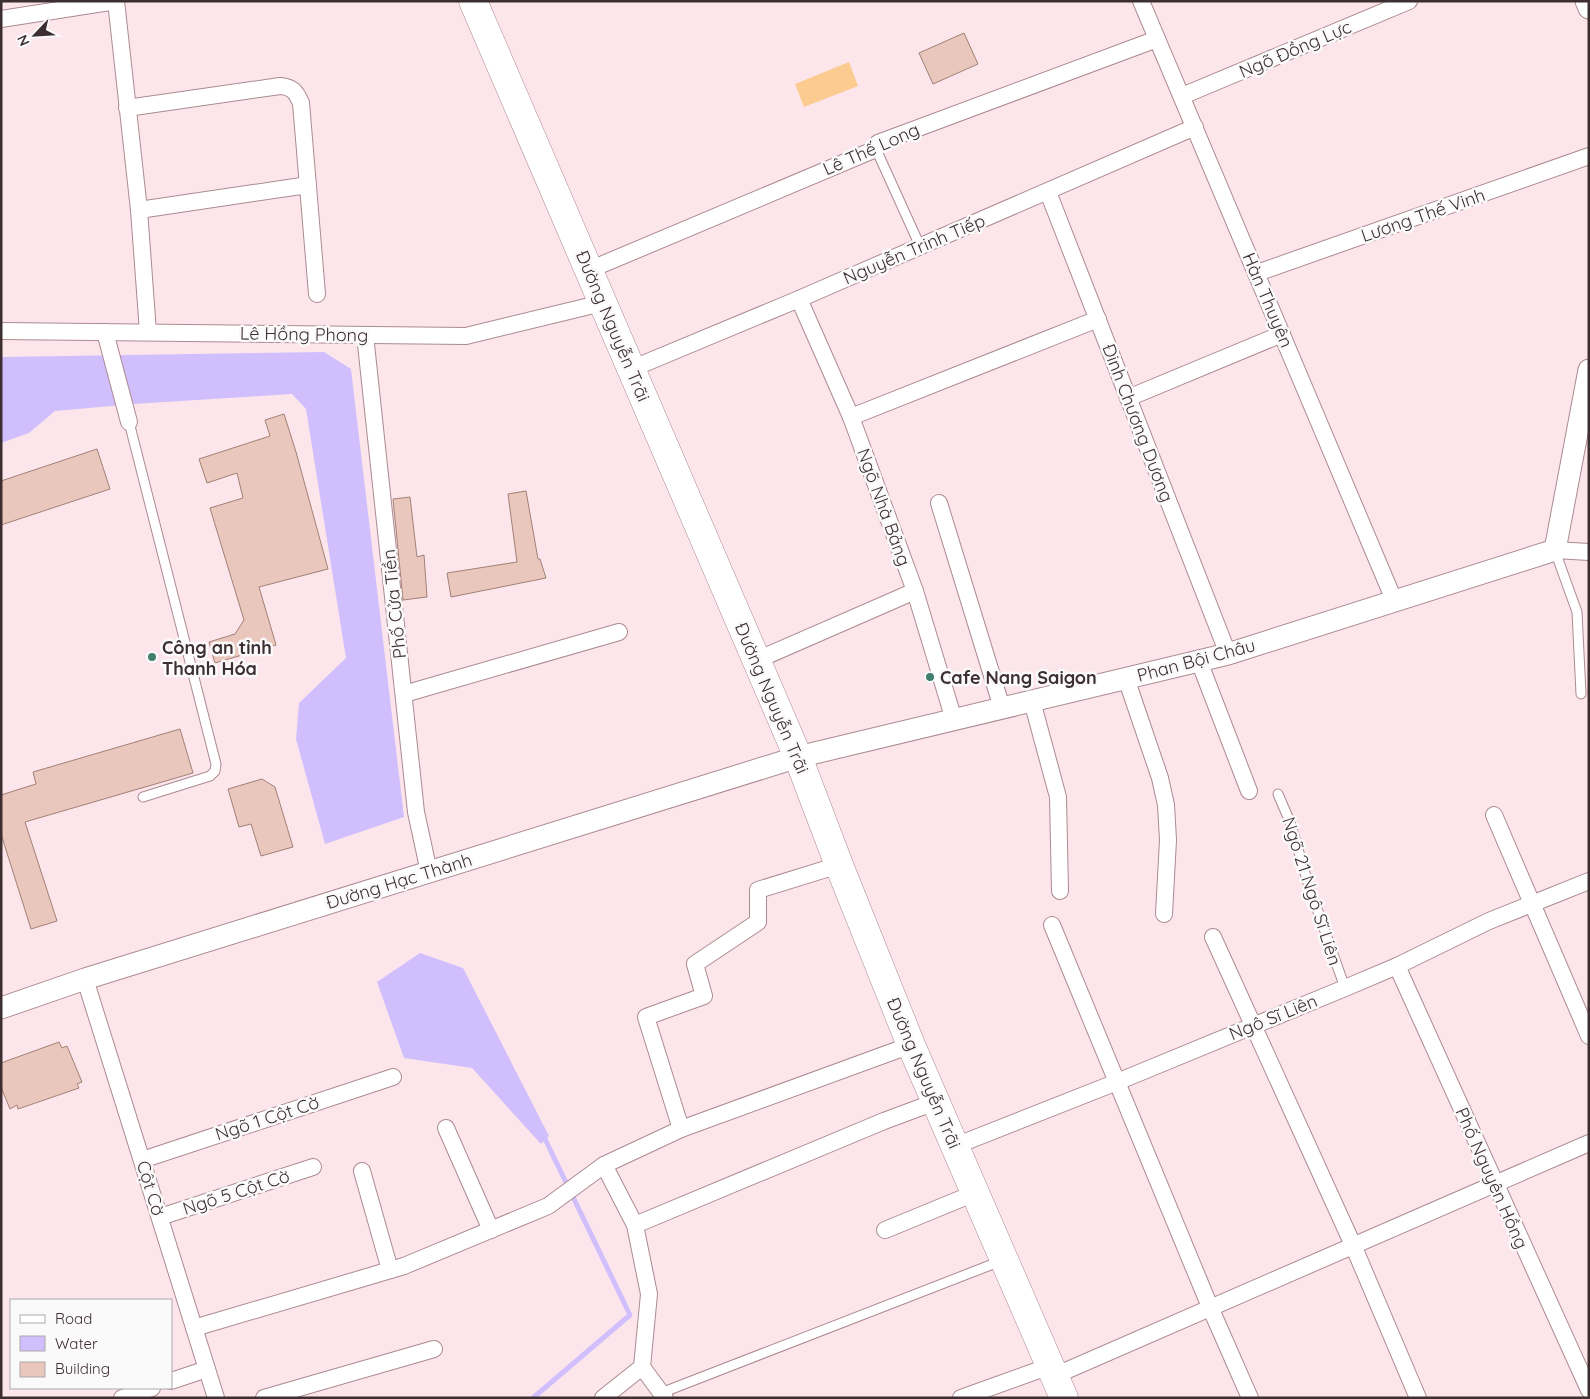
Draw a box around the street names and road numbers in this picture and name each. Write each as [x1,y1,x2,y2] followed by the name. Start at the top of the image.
[1235,15,1355,83] street label: Ngõ Đồng Lực
[819,118,923,180] street label: Lê Thế Long
[1358,183,1488,247] street label: Lương Thế Vinh
[840,209,989,289] street label: Nguyễn Trinh Tiếp
[571,247,655,405] street label: Đường Nguyễn Trãi
[1238,249,1298,351] street label: Hàn Thuyên
[240,321,368,347] street label: Lê Hồng Phong
[1097,341,1179,505] street label: Đinh Chương Dương
[852,445,916,569] street label: Ngõ Nhà Bảng
[377,548,411,660] street label: Phố Cửa Tiền
[730,619,814,777] street label: Đường Nguyễn Trãi
[1134,633,1258,687] street label: Phan Bội Châu
[1277,814,1347,968] street label: Ngõ 21 Ngô Sĩ Liên
[323,848,475,914] street label: Đường Hạc Thành
[1226,989,1320,1045] street label: Ngô Sĩ Liên
[882,994,966,1152] street label: Đường Nguyễn Trãi
[212,1090,322,1146] street label: Ngõ 1 Cột Cờ
[1451,1104,1533,1252] street label: Phố Nguyên Hồng
[132,1158,170,1218] street label: Cột Cờ
[180,1164,292,1220] street label: Ngõ 5 Cột Cờ

